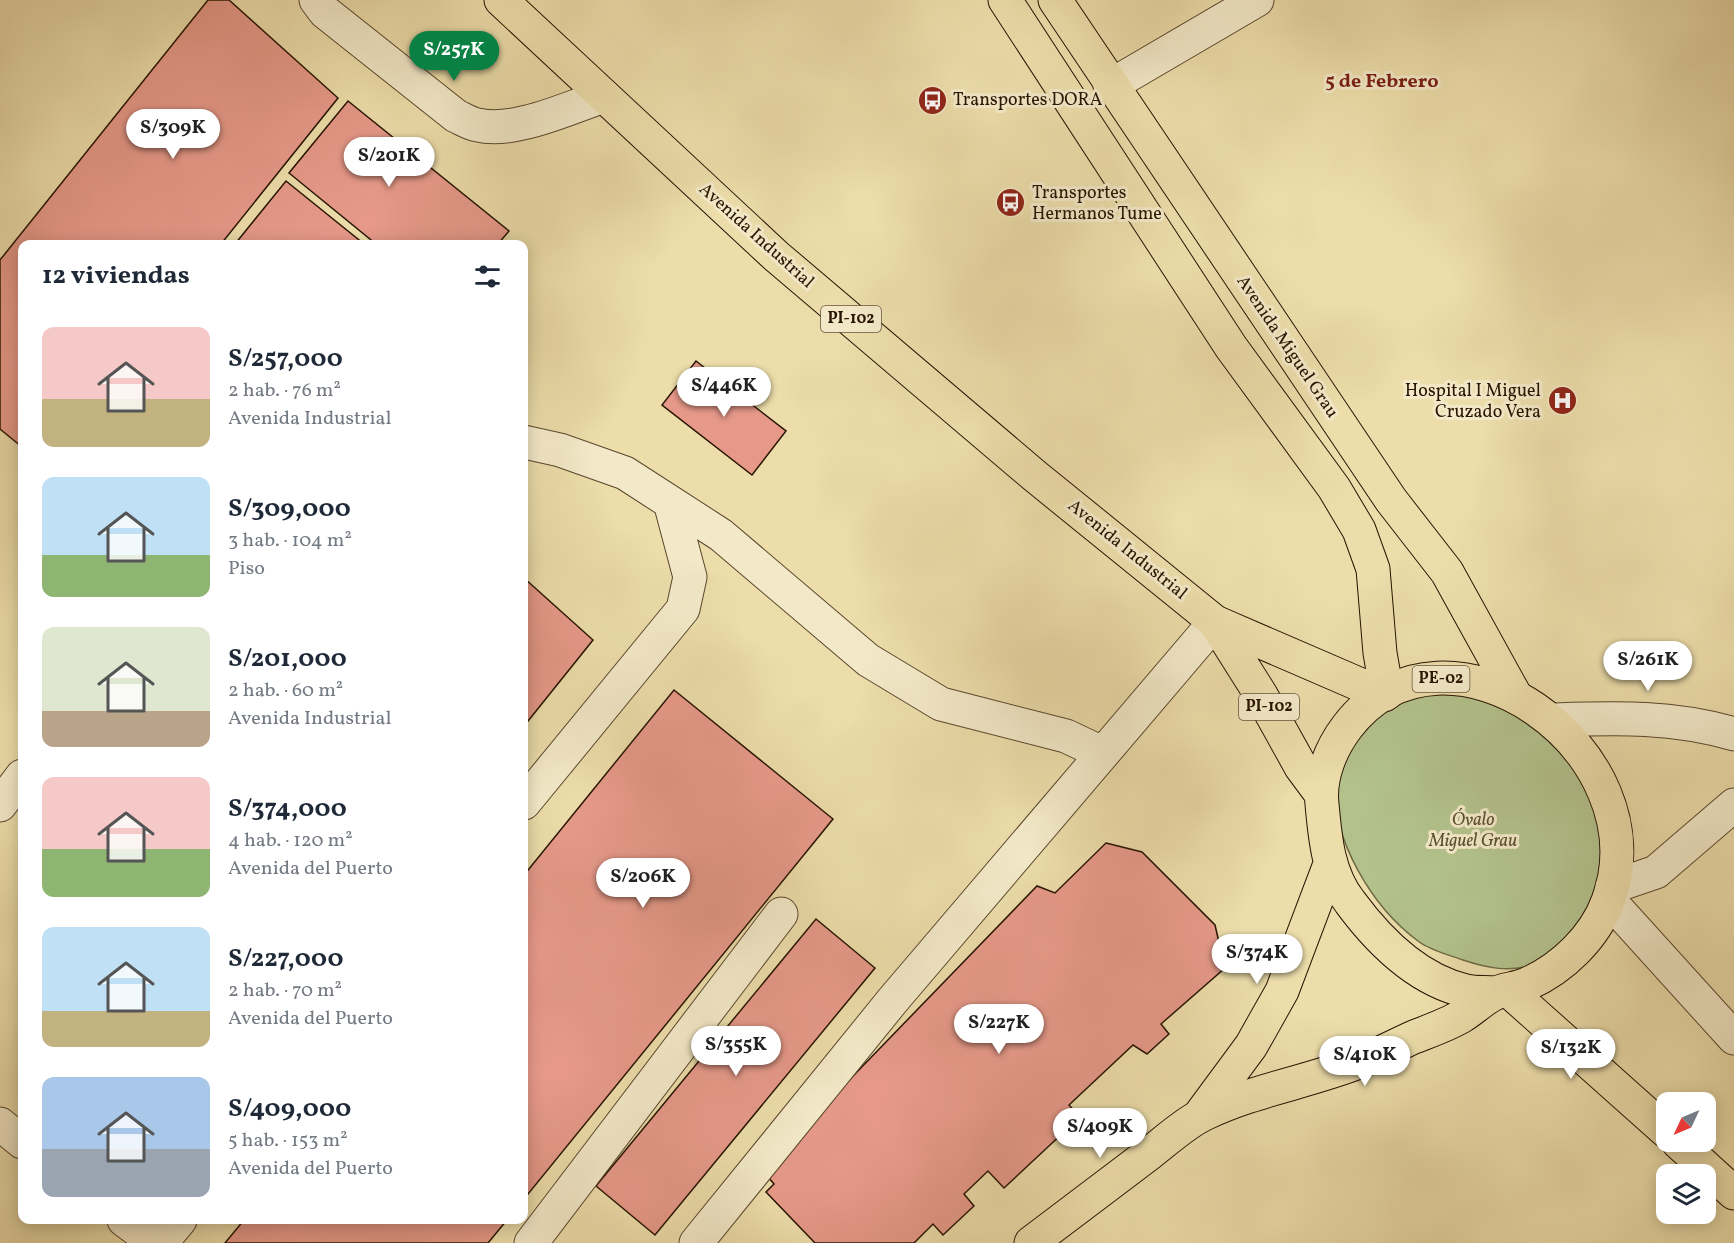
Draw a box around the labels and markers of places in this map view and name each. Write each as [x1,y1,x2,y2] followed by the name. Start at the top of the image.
[405,31,503,82] pin: S/257K
[916,84,948,116] bus stop icon: Transportes DORA
[953,88,1103,113] place label: Transportes DORA
[124,109,222,160] pin: S/309K
[340,137,438,188] pin: S/201K
[1032,181,1162,227] place label: Transportes Hermanos Tume
[995,187,1027,219] bus stop icon: Transportes Hermanos Tume
[675,367,773,418] pin: S/446K
[1405,379,1541,425] place label: Hospital I Miguel Cruzado Vera
[1546,385,1578,417] hospital icon: Hospital I Miguel Cruzado Vera
[1599,641,1697,692] pin: S/261K
[594,858,692,909] pin: S/206K
[1208,934,1306,985] pin: S/374K
[950,1004,1048,1055] pin: S/227K
[687,1026,785,1077] pin: S/355K
[1522,1029,1620,1080] pin: S/132K
[1316,1036,1414,1087] pin: S/410K
[1051,1108,1149,1159] pin: S/409K

